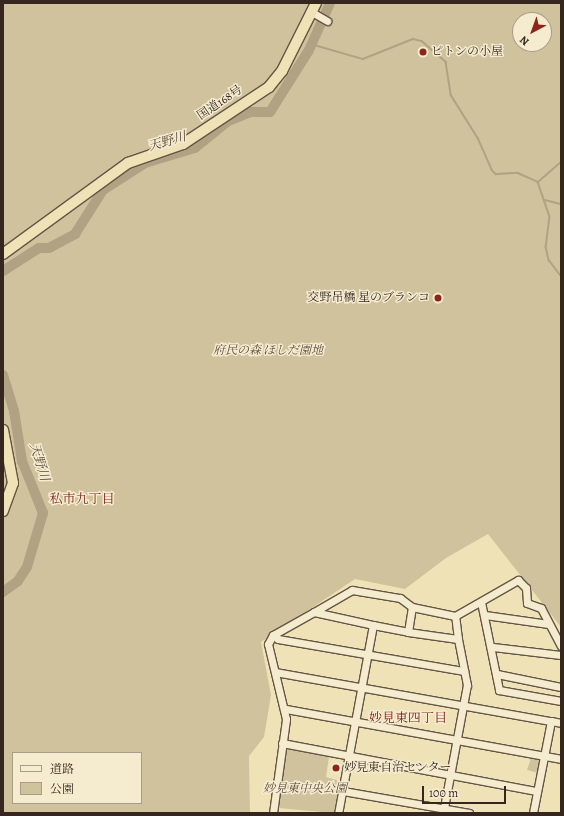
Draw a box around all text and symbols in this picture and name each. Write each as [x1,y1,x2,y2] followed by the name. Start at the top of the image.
[512,12,552,52] north arrow
[517,32,532,49] text: N
[431,45,503,59] place label: ピトンの小屋
[418,47,428,57] marker: ピトンの小屋
[195,83,245,123] street label: 国道168号
[146,129,188,155] water label: 天野川
[308,291,430,305] place label: 交野吊橋 星のブランコ
[433,293,443,303] marker: 交野吊橋 星のブランコ
[213,344,323,358] park label: 府民の森 ほしだ園地
[26,441,52,483] water label: 天野川
[50,491,114,507] district label: 私市九丁目
[369,710,447,726] district label: 妙見東四丁目
[12,752,142,804] legend
[50,761,74,777] text: 道路
[344,761,452,775] place label: 妙見東自治センター
[331,763,341,773] marker: 妙見東自治センター
[424,778,508,804] scale bar
[50,781,74,797] text: 公園
[263,782,347,796] park label: 妙見東中央公園
[429,785,458,801] text: 100 m

